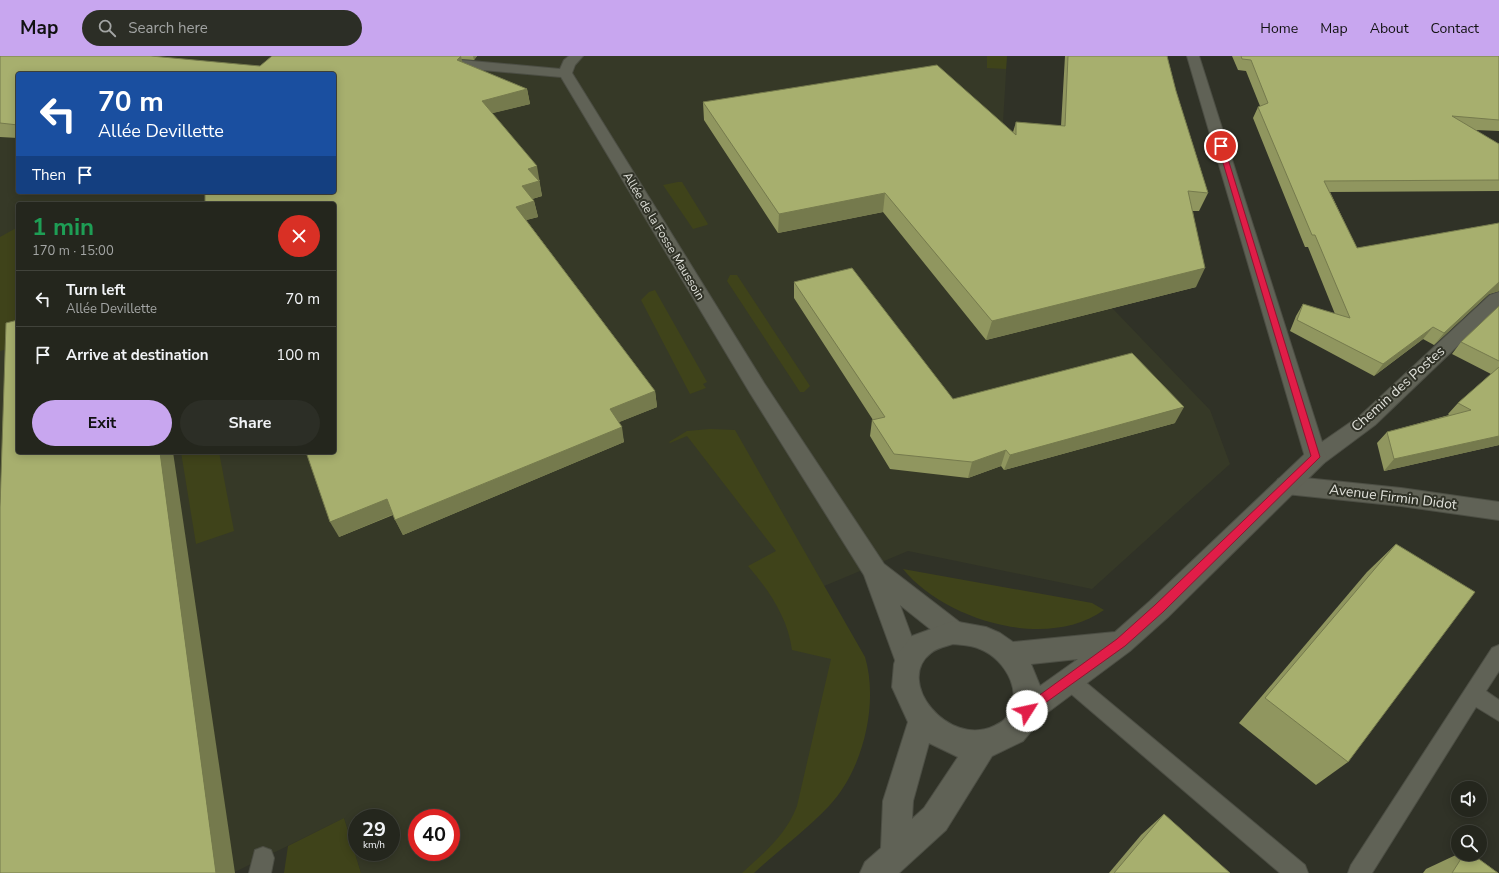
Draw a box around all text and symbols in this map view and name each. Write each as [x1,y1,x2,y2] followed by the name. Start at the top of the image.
[82,10,362,46] search box
[20,15,58,41] text: Map
[96,17,118,39] icon: search
[128,18,208,38] text: Search here
[1260,19,1298,38] text: Home
[1320,19,1348,38] text: Map
[1370,19,1409,38] text: About
[1431,19,1479,38] text: Contact
[98,83,164,121] text: 70 m
[32,88,84,140] icon: left
[98,119,224,143] text: Allée Devillette
[1204,129,1238,163] pin
[1210,135,1232,157] icon: arrive
[74,164,96,186] icon: arrive
[32,165,66,185] text: Then
[619,169,709,303] street label: Allée de la Fosse Maussoin
[32,211,94,243] text: 1 min
[278,215,320,257] button: close
[32,242,114,260] text: 170 m · 15:00
[66,280,125,300] text: Turn left
[32,288,54,310] icon: left
[285,289,320,309] text: 70 m
[66,300,157,318] text: Allée Devillette
[1347,342,1449,436] street label: Chemin des Postes
[32,344,54,366] icon: arrive
[66,345,209,365] text: Arrive at destination
[276,345,320,365] text: 100 m
[32,400,172,446] button: Exit
[180,400,320,446] button: Share
[1328,480,1458,514] street label: Avenue Firmin Didot
[1006,690,1048,732] position arrow
[1451,781,1487,861] map controls
[1451,781,1487,817] button: sound
[408,809,460,861] speed limit sign: 40
[362,816,386,843] text: 29
[1451,825,1487,861] button: search
[363,838,385,852] text: km/h

